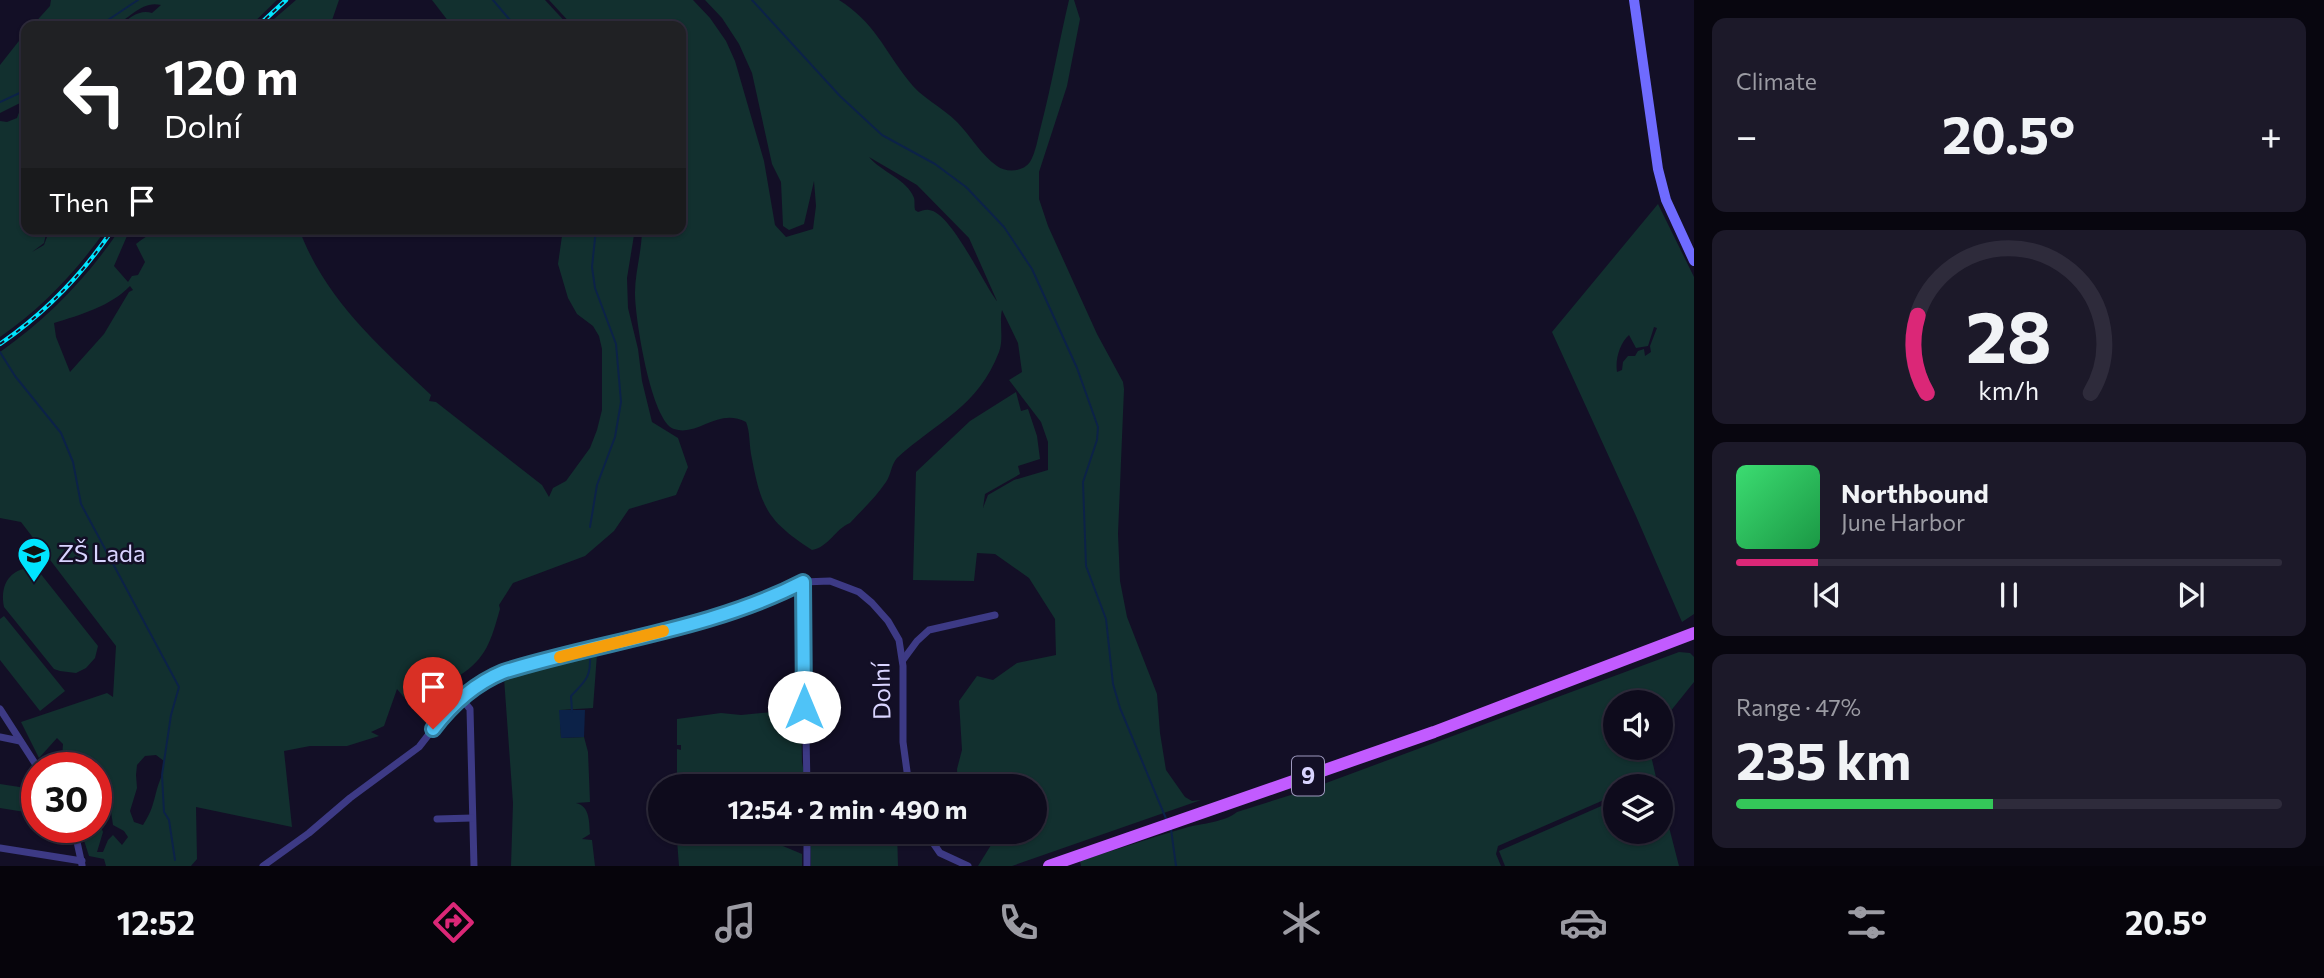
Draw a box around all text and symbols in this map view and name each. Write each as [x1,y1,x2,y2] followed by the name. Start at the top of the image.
[164,45,298,105] text: 120 m
[49,49,140,140] icon: left
[1736,67,1817,95] text: Climate
[1942,101,2075,165] text: 20.5°
[164,105,241,145] text: Dolní
[1736,111,1758,158] text: −
[2260,111,2282,158] text: +
[123,182,161,220] icon: arrive
[49,186,109,217] text: Then
[1966,289,2052,378] text: 28
[1979,375,2039,405] text: km/h
[1841,477,1989,508] text: Northbound
[1841,508,1965,536] text: June Harbor
[15,535,53,584] school or university icon: ZŠ Lada
[58,538,145,567] place label: ZŠ Lada
[1808,576,1846,614] icon: previous
[1990,576,2028,614] icon: pause
[2172,576,2210,614] icon: next
[403,657,463,729] pin
[865,661,896,720] street label: Dolní
[414,668,452,706] icon: arrive
[767,670,841,744] position arrow
[1603,690,1673,844] map controls
[1603,690,1673,760] button: sound
[1736,693,1861,721] text: Range · 47%
[1736,727,1911,791] text: 235 km
[21,752,112,843] speed limit sign: 30
[1292,756,1324,796] road number: 9
[1603,774,1673,844] button: layers
[728,793,967,824] text: 12:54 · 2 min · 490 m
[429,898,478,947] icon: directions
[711,898,760,947] icon: music
[994,898,1043,947] icon: phone
[1277,898,1326,947] icon: climate
[1559,898,1608,947] icon: car
[1842,898,1891,947] icon: filters
[117,902,195,942] text: 12:52
[2125,902,2207,942] text: 20.5°

